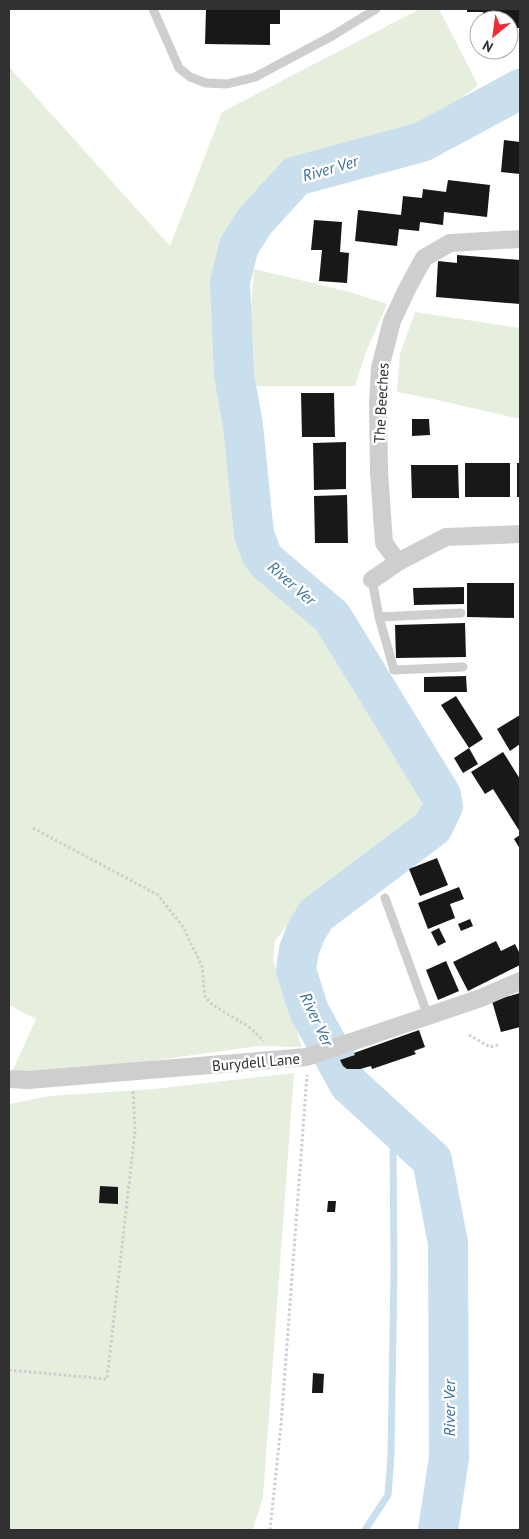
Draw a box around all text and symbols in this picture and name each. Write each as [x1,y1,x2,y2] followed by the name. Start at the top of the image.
[469,10,519,60] north arrow
[479,36,496,56] text: N
[300,150,362,185] water label: River Ver
[369,362,393,444] street label: The Beeches
[264,557,321,610] water label: River Ver
[296,989,339,1051] water label: River Ver
[211,1049,301,1075] street label: Burydell Lane
[439,1378,459,1437] water label: River Ver

